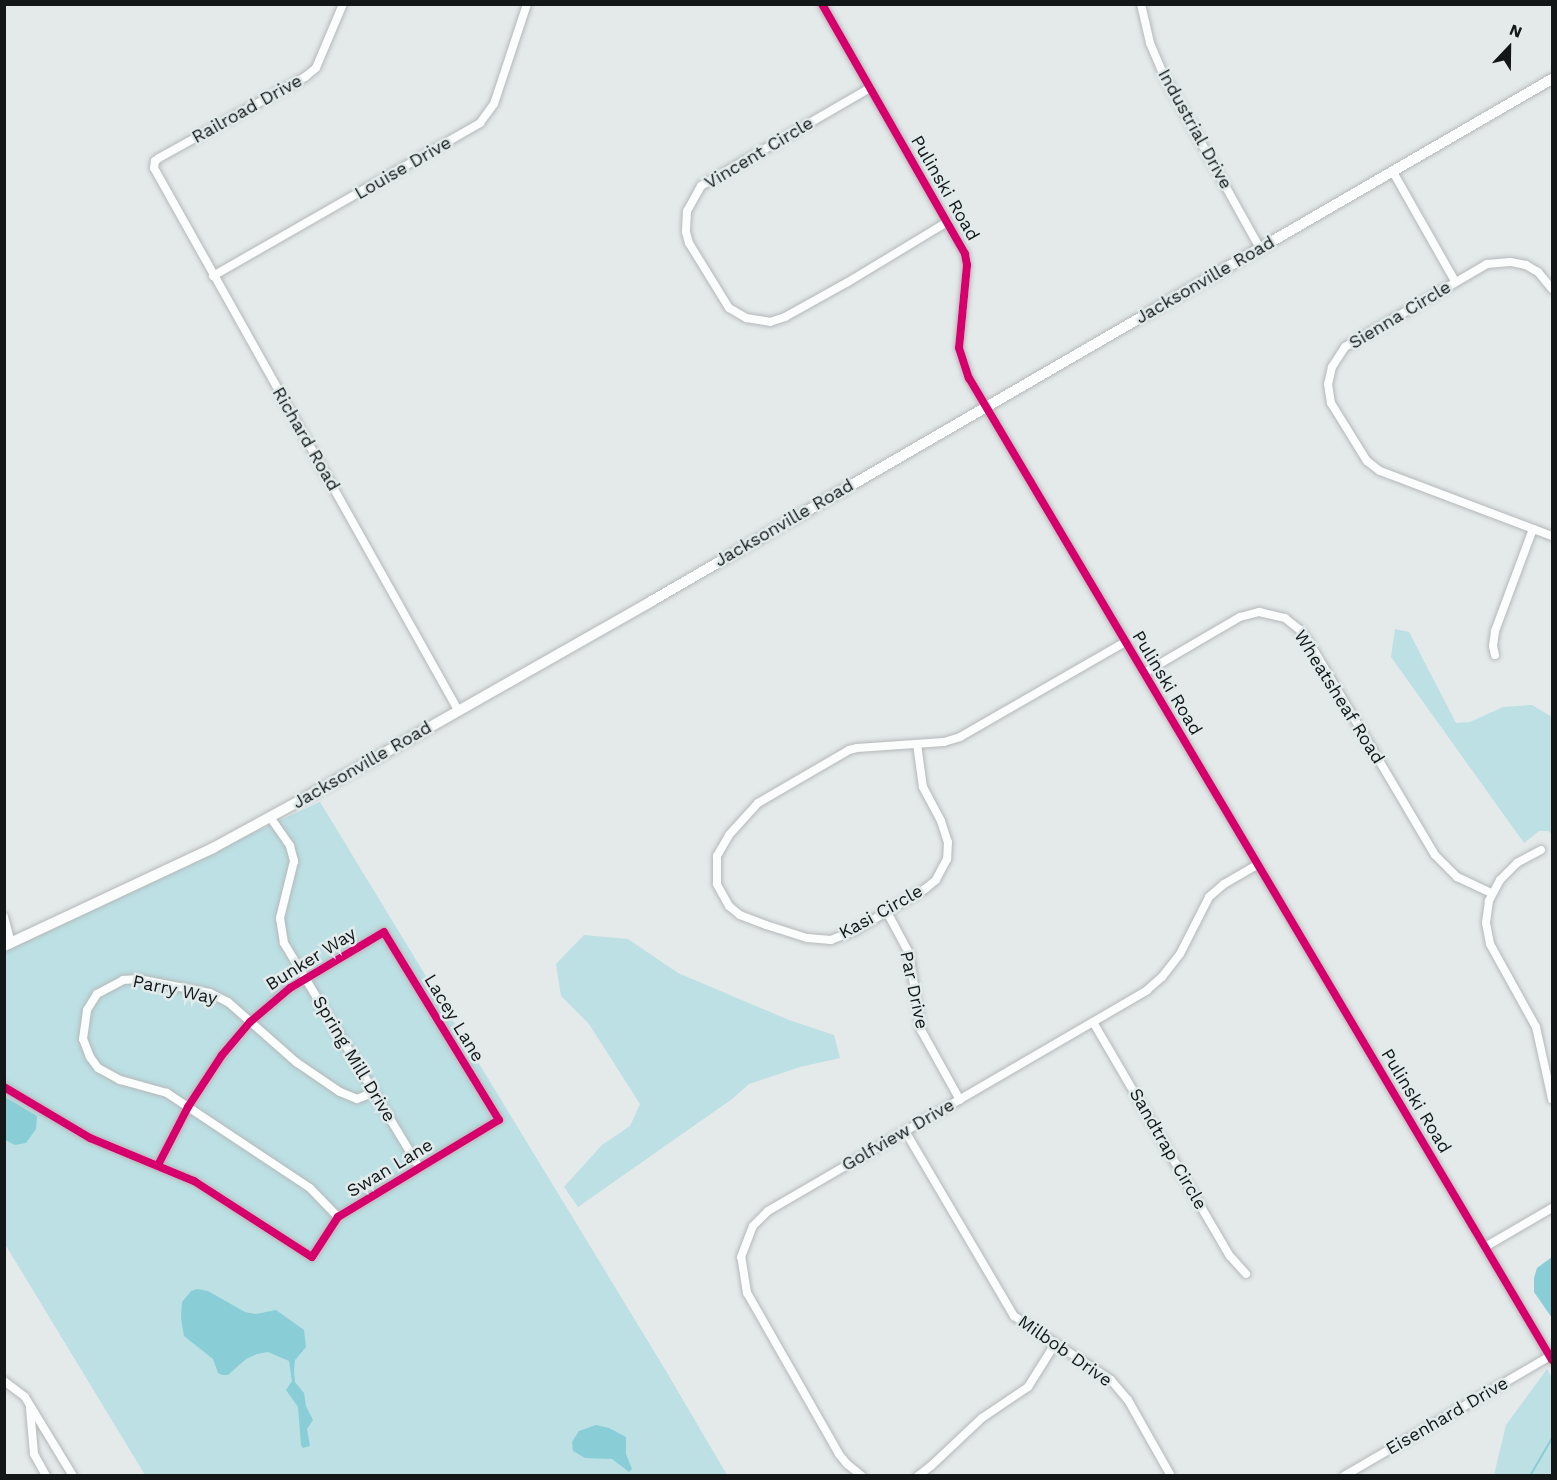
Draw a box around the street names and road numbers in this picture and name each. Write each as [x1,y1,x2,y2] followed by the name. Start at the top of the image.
[1153,65,1237,193] street label: Industrial Drive
[188,70,306,148] street label: Railroad Drive
[701,112,817,194] street label: Vincent Circle
[906,131,984,245] street label: Pulinski Road
[351,132,455,204] street label: Louise Drive
[1132,231,1278,329] street label: Jacksonville Road
[1345,276,1455,354] street label: Sienna Circle
[268,383,344,495] street label: Richard Road
[711,474,857,572] street label: Jacksonville Road
[1289,626,1389,768] street label: Wheatsheaf Road
[1127,627,1207,739] street label: Pulinski Road
[289,716,435,814] street label: Jacksonville Road
[835,880,927,944] street label: Kasi Circle
[261,922,361,996] street label: Bunker Way
[895,949,933,1031] street label: Par Drive
[130,970,220,1010] street label: Parry Way
[419,970,489,1066] street label: Lacey Lane
[308,992,400,1126] street label: Spring Mill Drive
[1376,1045,1456,1157] street label: Pulinski Road
[1125,1085,1211,1213] street label: Sandtrap Circle
[838,1094,958,1176] street label: Golfview Drive
[343,1134,437,1202] street label: Swan Lane
[1014,1311,1116,1391] street label: Milbob Drive
[1382,1372,1512,1460] street label: Eisenhard Drive

